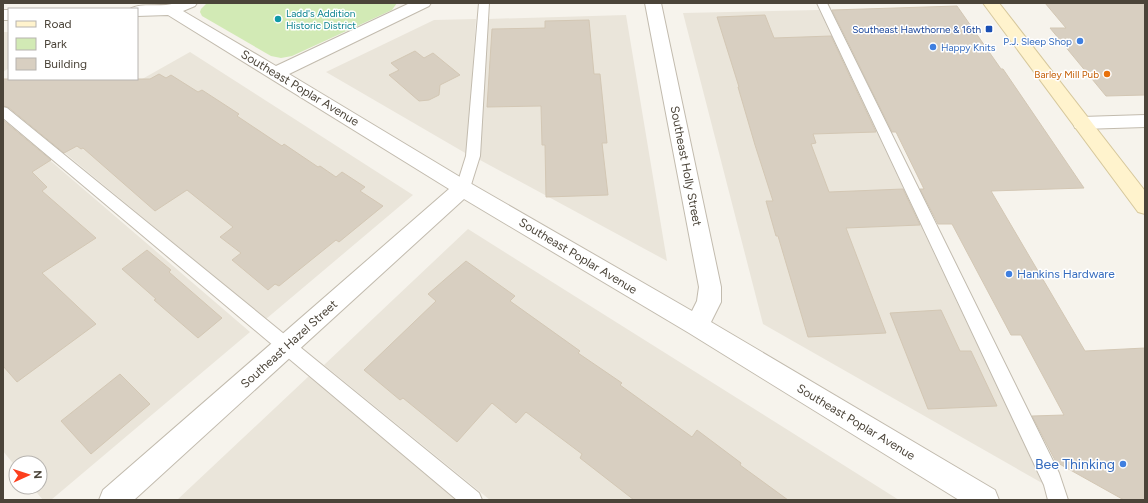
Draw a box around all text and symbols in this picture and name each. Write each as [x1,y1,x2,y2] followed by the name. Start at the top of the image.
[286,7,356,32] place label: Ladd's Addition Historic District
[8,8,138,80] legend
[273,14,283,24] marker: Ladd's Addition Historic District
[44,17,72,31] text: Road
[852,23,981,36] place label: Southeast Hawthorne & 16th
[984,24,994,34] marker: Southeast Hawthorne & 16th
[1003,35,1072,48] place label: P.J. Sleep Shop
[1075,36,1085,46] marker: P.J. Sleep Shop
[44,37,67,51] text: Park
[941,41,996,54] place label: Happy Knits
[928,42,938,52] marker: Happy Knits
[238,47,362,129] street label: Southeast Poplar Avenue
[44,57,87,71] text: Building
[1034,68,1099,81] place label: Barley Mill Pub
[1102,69,1112,79] marker: Barley Mill Pub
[667,105,705,228] street label: Southeast Holly Street
[516,215,640,297] street label: Southeast Poplar Avenue
[1017,267,1115,281] place label: Hankins Hardware
[1004,269,1014,279] marker: Hankins Hardware
[238,297,340,391] street label: Southeast Hazel Street
[794,381,918,463] street label: Southeast Poplar Avenue
[8,455,48,495] north arrow
[1035,456,1115,473] place label: Bee Thinking
[1118,459,1128,469] marker: Bee Thinking
[31,470,44,479] text: N

